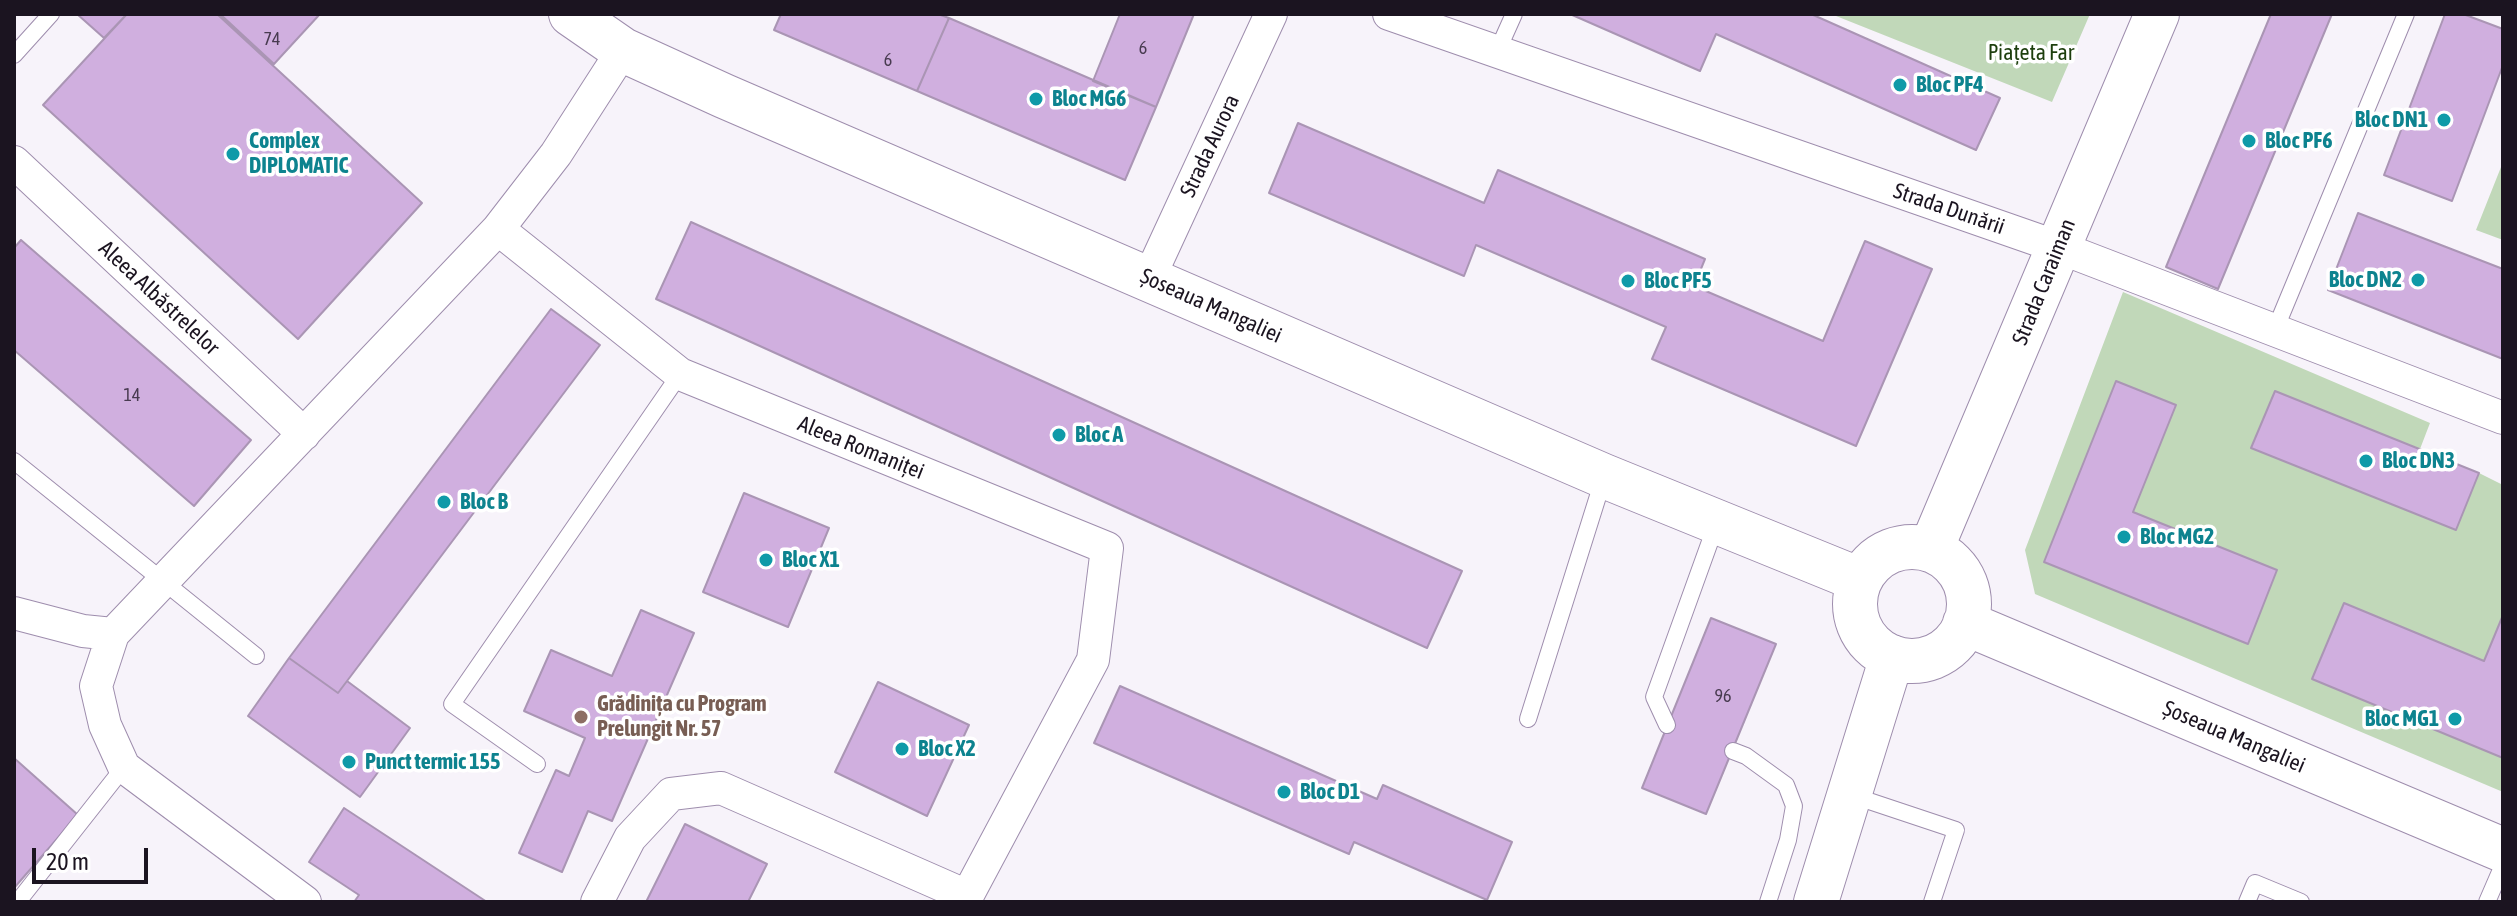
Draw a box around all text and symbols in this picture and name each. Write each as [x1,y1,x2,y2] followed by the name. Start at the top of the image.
[264,28,280,50] house number: 74
[1139,37,1147,59] house number: 6
[1988,40,2074,66] park label: Piațeta Far
[884,49,892,71] house number: 6
[1916,72,1984,98] place label: Bloc PF4
[1891,76,1909,94] marker: Bloc PF4
[1052,86,1126,112] place label: Bloc MG6
[1027,90,1045,108] marker: Bloc MG6
[1175,91,1245,201] street label: Strada Aurora
[2355,107,2428,133] place label: Bloc DN1
[2435,111,2453,129] marker: Bloc DN1
[249,128,348,180] place label: Complex DIPLOMATIC
[2265,128,2333,154] place label: Bloc PF6
[2240,132,2258,150] marker: Bloc PF6
[224,145,242,163] marker: Complex DIPLOMATIC
[1890,178,2008,240] street label: Strada Dunării
[2007,215,2081,349] street label: Strada Caraiman
[93,235,225,361] street label: Aleea Albăstrelelor
[1136,263,1286,349] street label: Șoseaua Mangaliei
[2329,267,2402,293] place label: Bloc DN2
[1644,268,1712,294] place label: Bloc PF5
[2409,271,2427,289] marker: Bloc DN2
[1619,272,1637,290] marker: Bloc PF5
[124,384,140,406] house number: 14
[794,411,928,485] street label: Aleea Romaniței
[1075,422,1123,448] place label: Bloc A
[1050,426,1068,444] marker: Bloc A
[2382,448,2455,474] place label: Bloc DN3
[2357,452,2375,470] marker: Bloc DN3
[460,489,508,515] place label: Bloc B
[435,493,453,511] marker: Bloc B
[2140,524,2214,550] place label: Bloc MG2
[2115,528,2133,546] marker: Bloc MG2
[782,547,840,573] place label: Bloc X1
[757,551,775,569] marker: Bloc X1
[1715,685,1731,707] house number: 96
[597,691,767,742] place label: Grădinița cu Program Prelungit Nr. 57
[2159,695,2309,779] street label: Șoseaua Mangaliei
[2365,706,2439,732] place label: Bloc MG1
[572,708,590,726] marker: Grădinița cu Program Prelungit Nr. 57
[2446,710,2464,728] marker: Bloc MG1
[918,736,976,762] place label: Bloc X2
[893,740,911,758] marker: Bloc X2
[365,749,500,775] place label: Punct termic 155
[340,753,358,771] marker: Punct termic 155
[1300,779,1360,805] place label: Bloc D1
[1275,783,1293,801] marker: Bloc D1
[36,832,152,882] scale bar
[46,848,89,875] text: 20 m

